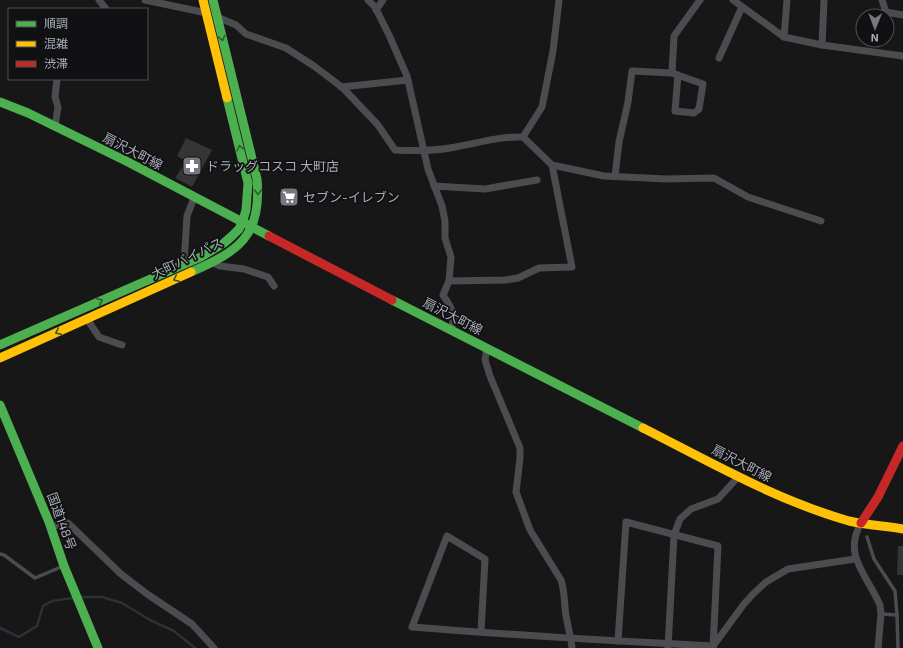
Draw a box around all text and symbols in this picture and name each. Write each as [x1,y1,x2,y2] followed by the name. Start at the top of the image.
[8,8,148,80] legend
[855,8,895,48] north arrow
[44,16,68,30] text: 順調
[871,32,879,45] text: N
[218,35,226,41] one-way arrow
[44,36,68,50] text: 混雑
[44,56,68,70] text: 渋滞
[100,129,166,173] street label: 扇沢大町線
[237,145,245,151] one-way arrow
[181,155,203,177] pharmacy icon: ドラッグコスコ 大町店
[206,158,339,174] place label: ドラッグコスコ 大町店
[278,186,300,208] supermarket icon: セブン-イレブン
[253,189,262,195] one-way arrow
[303,189,400,205] place label: セブン-イレブン
[149,234,225,282] street label: 大町バイパス
[173,274,181,282] one-way arrow
[420,294,486,338] street label: 扇沢大町線
[95,298,103,306] one-way arrow
[54,327,62,335] one-way arrow
[709,441,775,485] street label: 扇沢大町線
[44,490,80,552] street label: 国道148号

